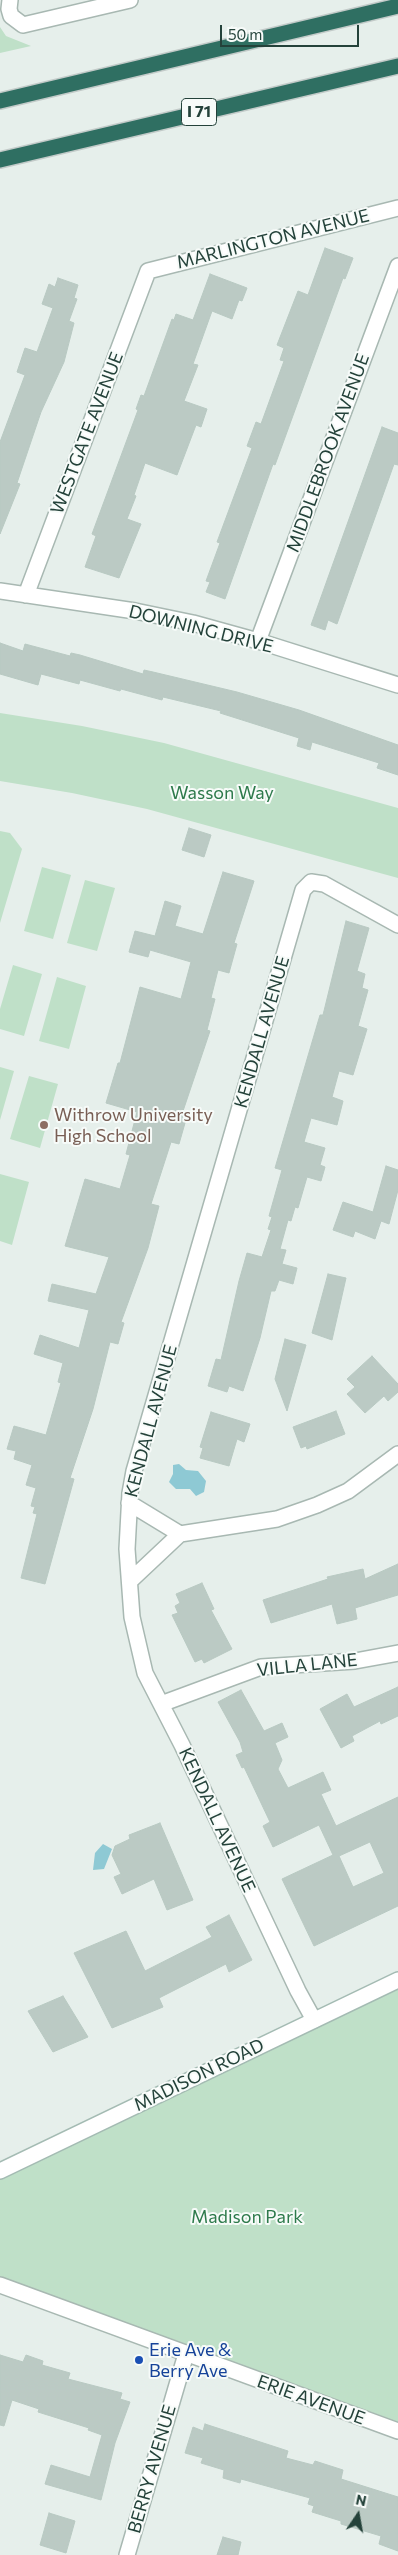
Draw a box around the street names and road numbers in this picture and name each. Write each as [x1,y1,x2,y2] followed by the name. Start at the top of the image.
[182,98,216,125] road number: I 71
[174,205,372,273] street label: MARLINGTON AVENUE
[46,349,128,517] street label: WESTGATE AVENUE
[282,351,374,555] street label: MIDDLEBROOK AVENUE
[127,601,275,657] street label: DOWNING DRIVE
[230,954,294,1110] street label: KENDALL AVENUE
[120,1342,182,1500] street label: KENDALL AVENUE
[256,1649,358,1681] street label: VILLA LANE
[174,1744,260,1896] street label: KENDALL AVENUE
[131,2034,267,2116] street label: MADISON ROAD
[254,2370,368,2430] street label: ERIE AVENUE
[123,2402,181,2536] street label: BERRY AVENUE

